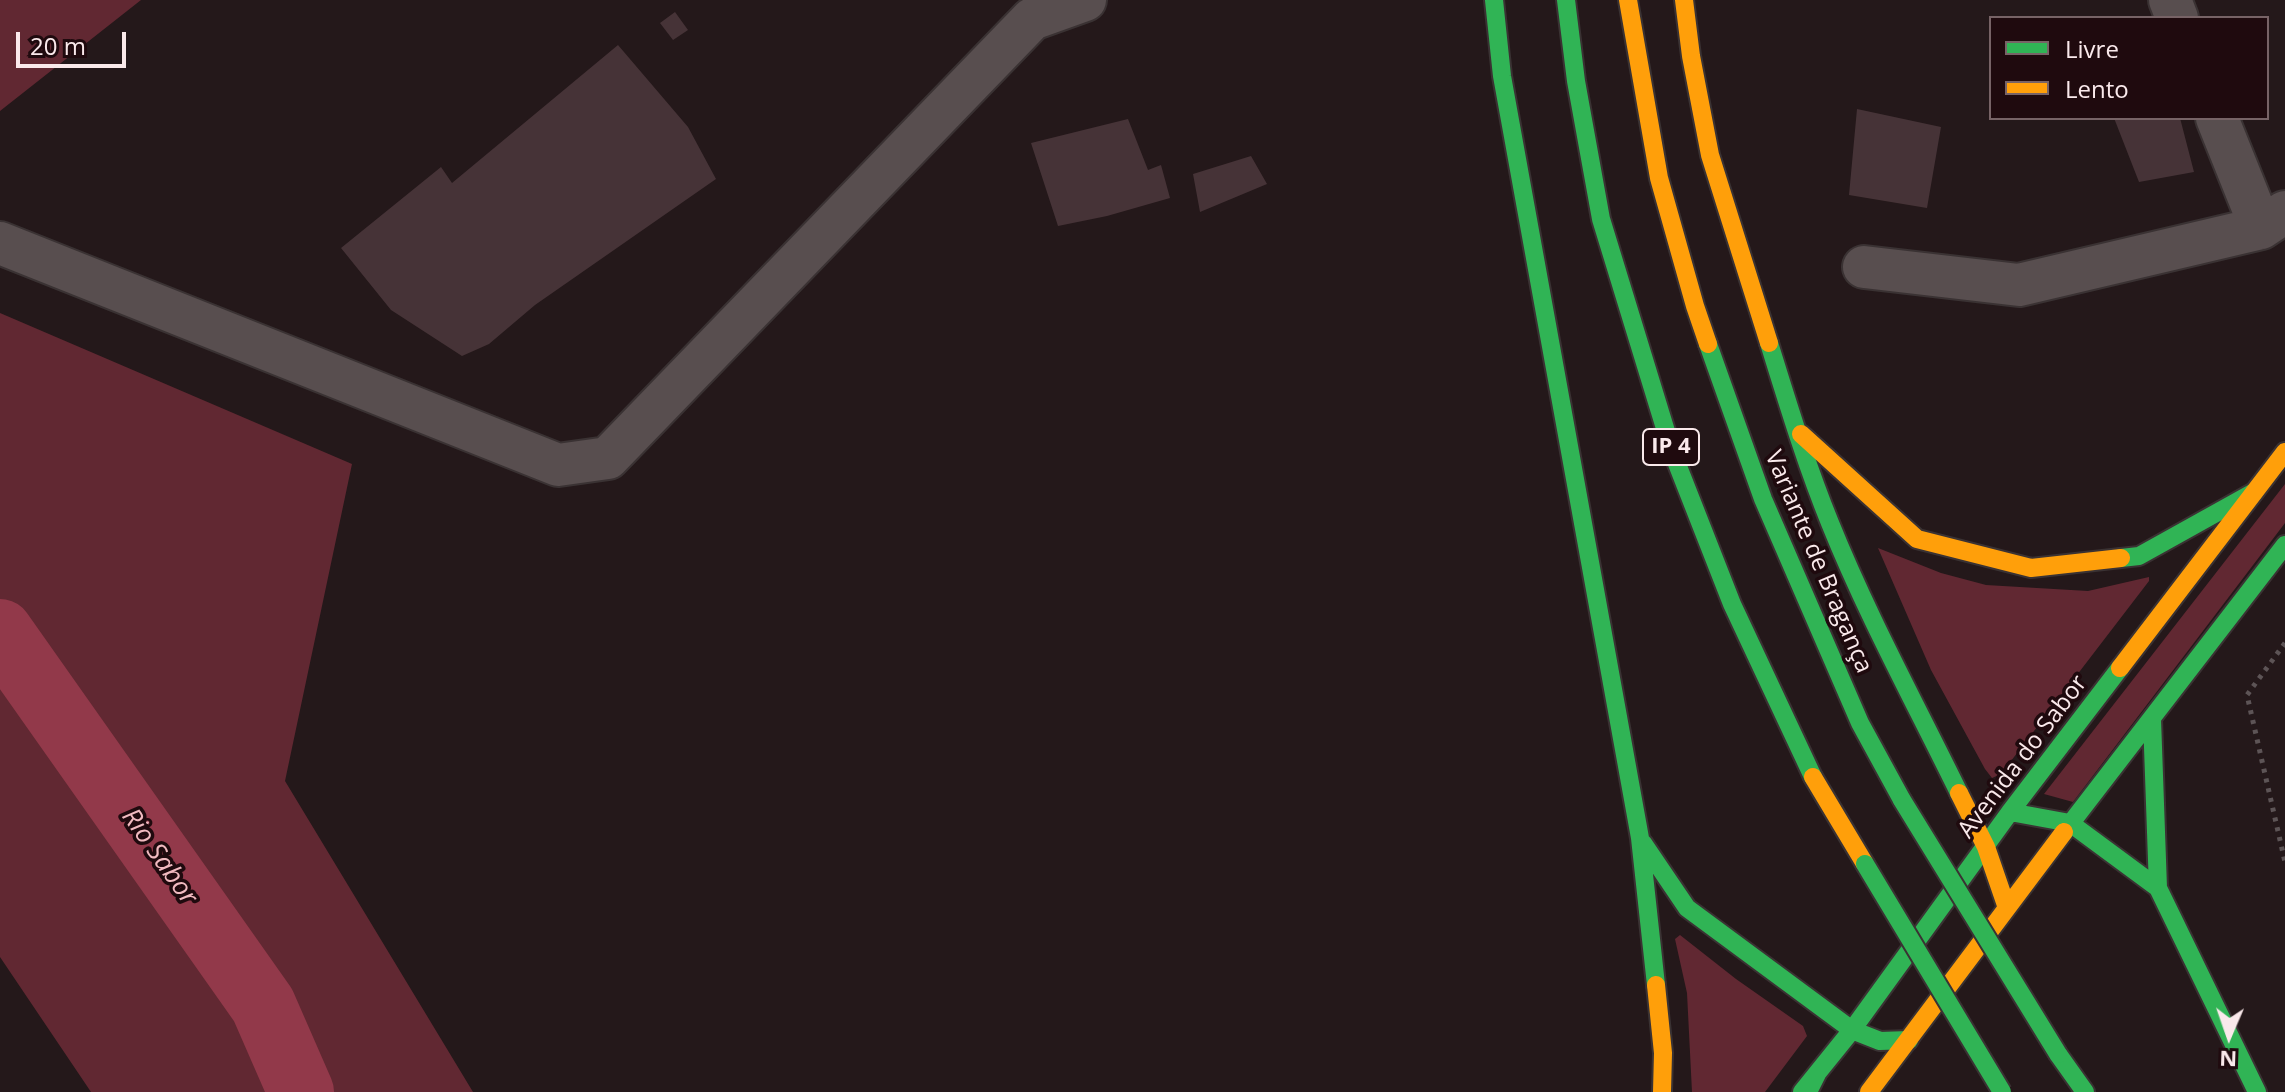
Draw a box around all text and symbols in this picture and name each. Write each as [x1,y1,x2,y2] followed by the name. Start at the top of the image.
[20,16,130,66] scale bar
[1989,16,2269,120] legend
[30,29,86,62] text: 20 m
[2065,32,2119,65] text: Livre
[2065,72,2129,105] text: Lento
[1643,429,1699,465] road number: IP 4
[1758,446,1878,678] street label: Variante de Bragança
[1952,670,2094,844] street label: Avenida do Sabor
[115,803,203,911] water label: Rio Sabor
[2189,996,2269,1076] north arrow
[2219,1045,2238,1075] text: N

